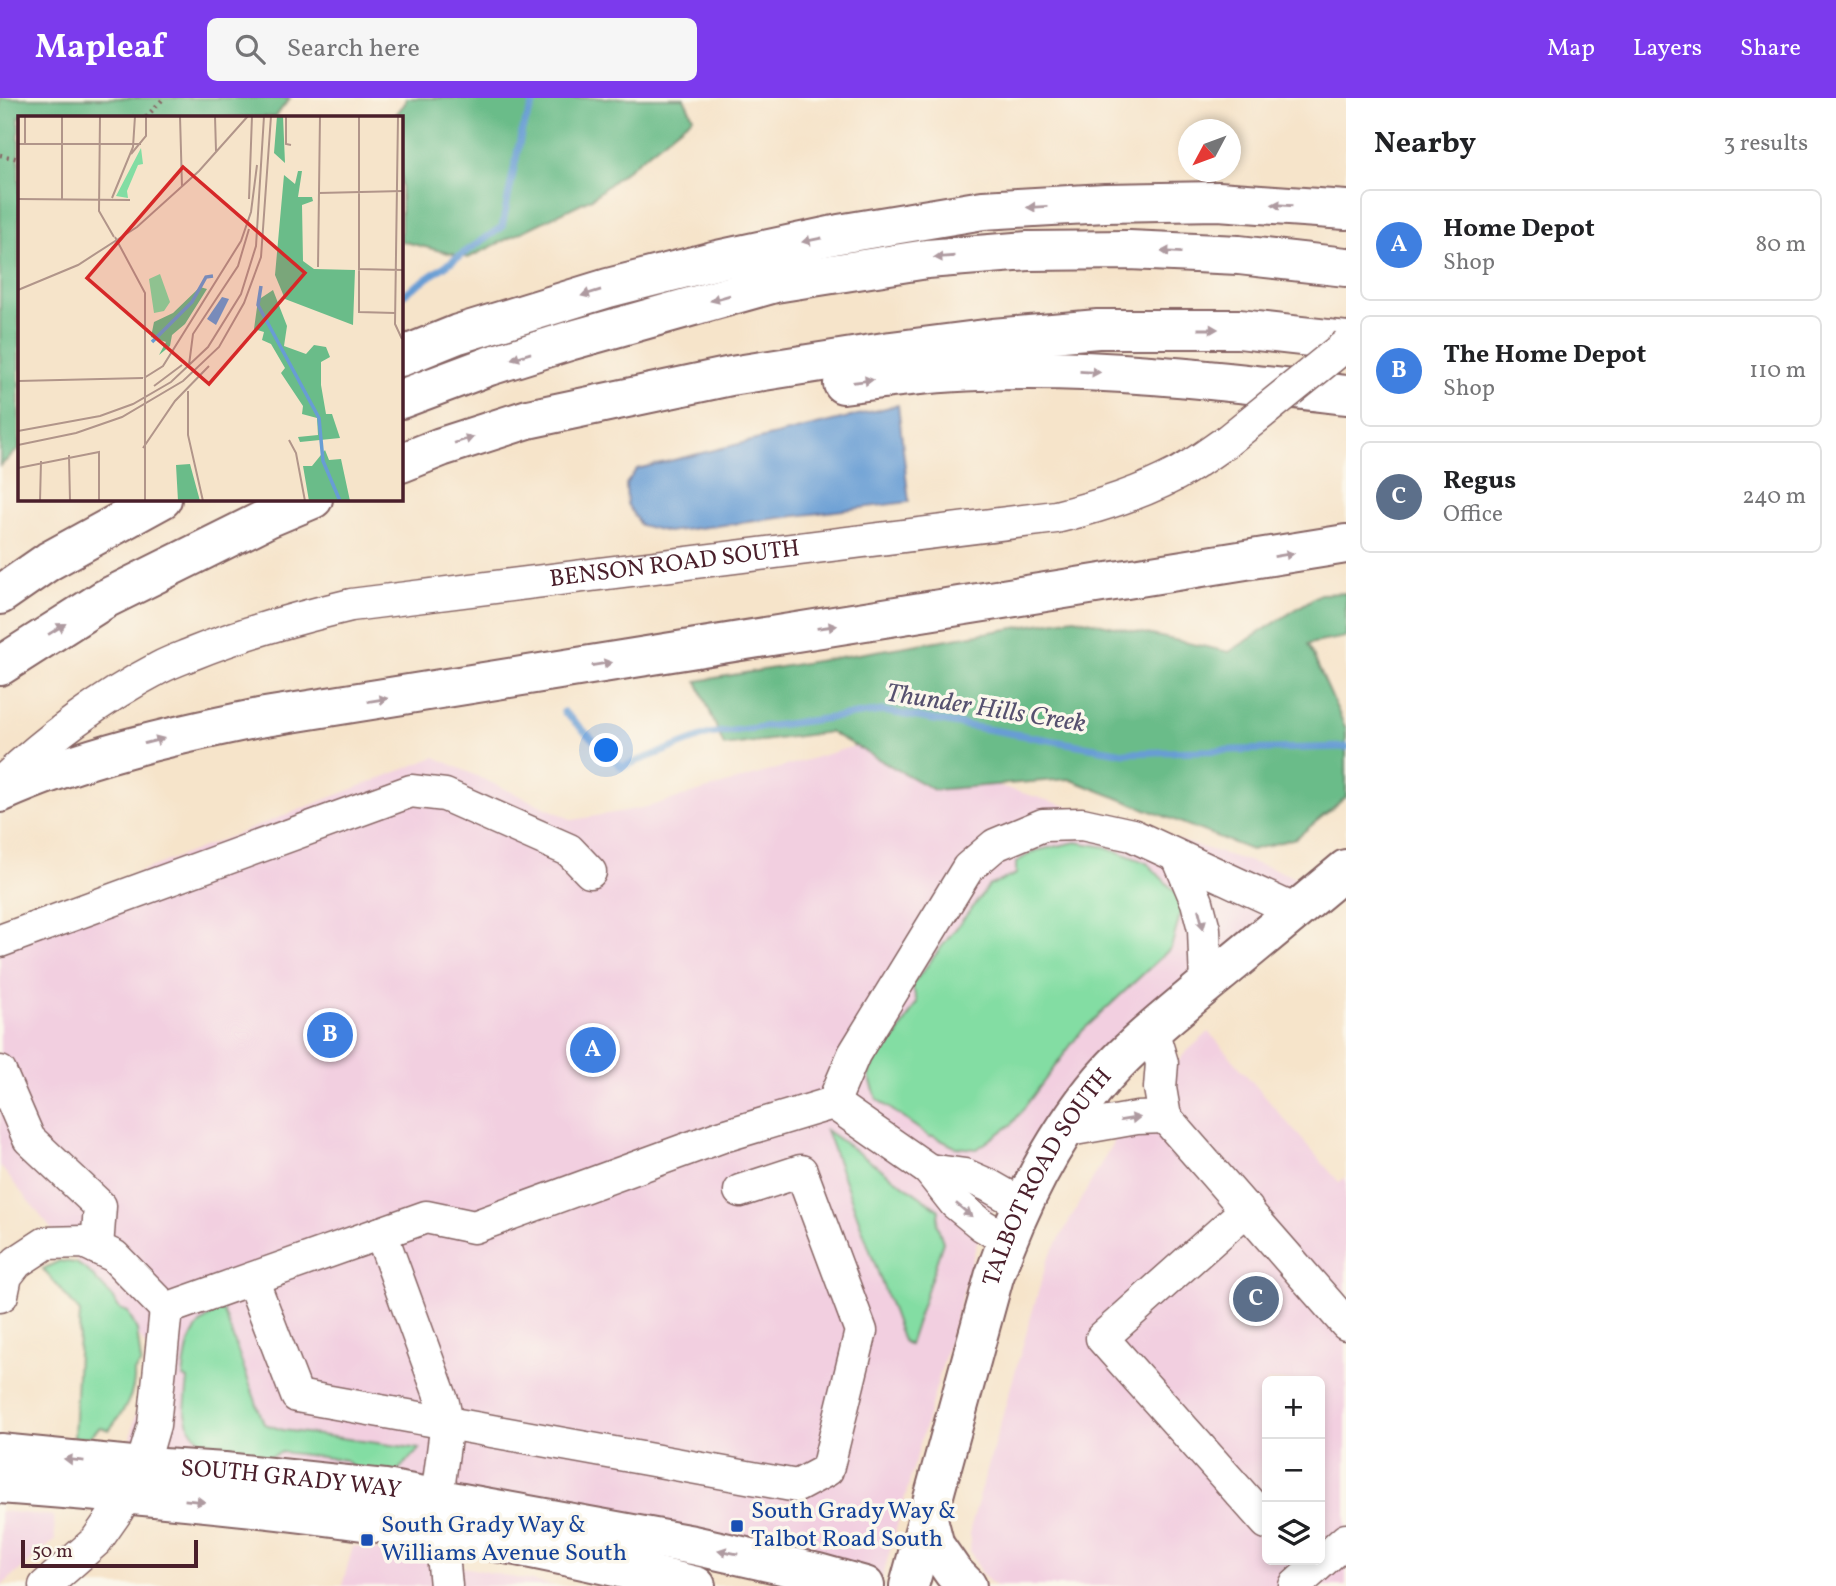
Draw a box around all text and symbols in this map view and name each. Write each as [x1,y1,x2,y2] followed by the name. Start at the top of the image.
[207,18,697,81] search box
[35,26,165,72] text: Mapleaf
[231,30,269,68] icon: search
[287,31,420,67] text: Search here
[1547,32,1595,66] text: Map
[1633,32,1702,66] text: Layers
[1740,32,1801,66] text: Share
[18,116,402,500] inset map
[1178,119,1241,182] north arrow
[1374,123,1476,165] text: Nearby
[1723,128,1808,160] text: 3 results
[1271,199,1293,210] one-way arrow
[1026,202,1048,213] one-way arrow
[1443,211,1595,247] text: Home Depot
[1391,229,1407,261] text: A
[1756,229,1806,261] text: 80 m
[801,234,823,245] one-way arrow
[1160,246,1182,257] one-way arrow
[1443,247,1495,279] text: Shop
[933,252,955,263] one-way arrow
[581,289,602,299] one-way arrow
[710,294,731,304] one-way arrow
[1197,323,1219,335] one-way arrow
[1443,337,1646,373] text: The Home Depot
[511,351,532,362] one-way arrow
[1391,355,1407,387] text: B
[1749,355,1806,387] text: 110 m
[1080,367,1102,378] one-way arrow
[1443,373,1495,405] text: Shop
[853,376,875,387] one-way arrow
[454,434,475,445] one-way arrow
[1443,463,1516,499] text: Regus
[1392,481,1406,513] text: C
[1742,481,1806,513] text: 240 m
[1443,499,1503,531] text: Office
[548,532,802,597] street label: BENSON ROAD SOUTH
[1273,549,1295,560] one-way arrow
[816,621,838,632] one-way arrow
[48,623,67,636] one-way arrow
[591,658,613,669] one-way arrow
[884,675,1088,743] water label: Thunder Hills Creek
[367,694,389,705] one-way arrow
[589,733,623,767] your location
[144,736,165,746] one-way arrow
[1196,908,1207,930] one-way arrow
[307,1009,353,1061] pin: B
[570,1024,616,1076] pin: A
[975,1061,1121,1290] street label: TALBOT ROAD SOUTH
[1119,1113,1141,1124] one-way arrow
[955,1202,972,1217] one-way arrow
[1233,1273,1279,1325] pin: C
[1262,1376,1325,1565] map controls
[1262,1376,1325,1439] button: +
[1262,1439,1325,1502] button: −
[180,1452,404,1509] street label: SOUTH GRADY WAY
[62,1454,84,1465] one-way arrow
[751,1495,956,1557] place label: South Grady Way & Talbot Road South
[184,1496,206,1507] one-way arrow
[1262,1502,1325,1565] button: layers
[381,1509,627,1571] place label: South Grady Way & Williams Avenue South
[729,1518,745,1534] marker: South Grady Way & Talbot Road South
[359,1532,375,1548] marker: South Grady Way & Williams Avenue South
[21,1537,198,1569] scale bar
[32,1539,73,1565] text: 50 m
[717,1547,739,1558] one-way arrow

